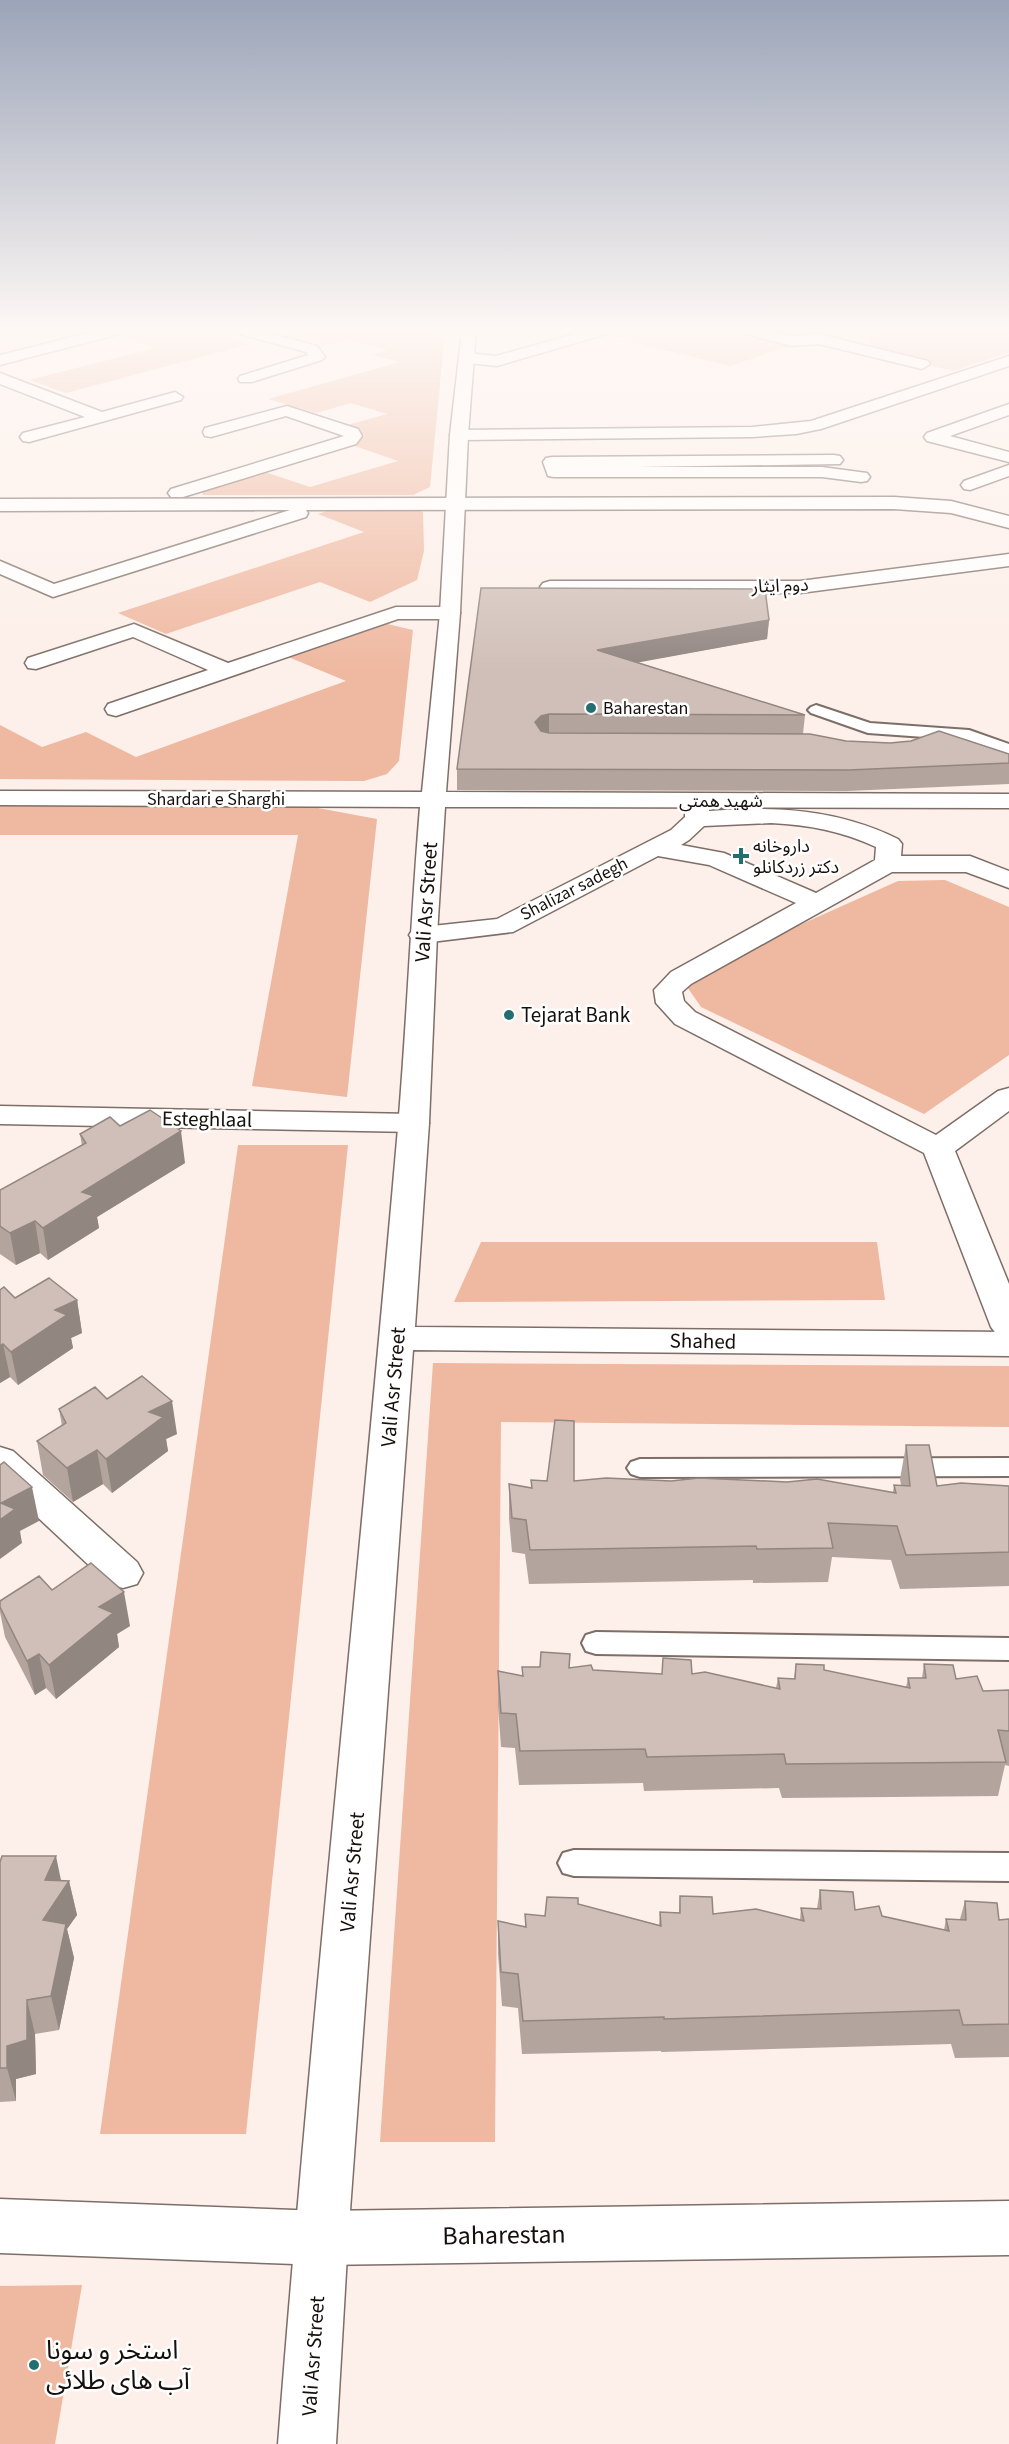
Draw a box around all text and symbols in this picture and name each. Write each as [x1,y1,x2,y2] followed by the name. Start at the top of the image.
[750,573,809,601] street label: دوم ایثار
[603,696,688,721] place label: Baharestan
[584,701,598,715] marker: Baharestan
[147,787,285,812] street label: Shardari e Sharghi
[679,789,763,814] street label: شهید همتی
[753,834,839,880] place label: داروخانه دکتر زردکانلو
[407,841,445,963] street label: Vali Asr Street
[734,849,748,863] marker: داروخانه دکتر زردکانلو
[516,851,632,927] street label: Shalizar sadegh
[521,1000,631,1030] place label: Tejarat Bank
[502,1008,516,1022] marker: Tejarat Bank
[162,1103,252,1135] street label: Esteghlaal
[669,1325,737,1357] street label: Shahed
[373,1326,413,1448] street label: Vali Asr Street
[332,1811,372,1933] street label: Vali Asr Street
[442,2215,566,2255] street label: Baharestan
[294,2295,332,2417] street label: Vali Asr Street
[46,2332,191,2399] place label: استخر و سونا آب های طلائی
[27,2358,41,2372] marker: استخر و سونا آب های طلائی

